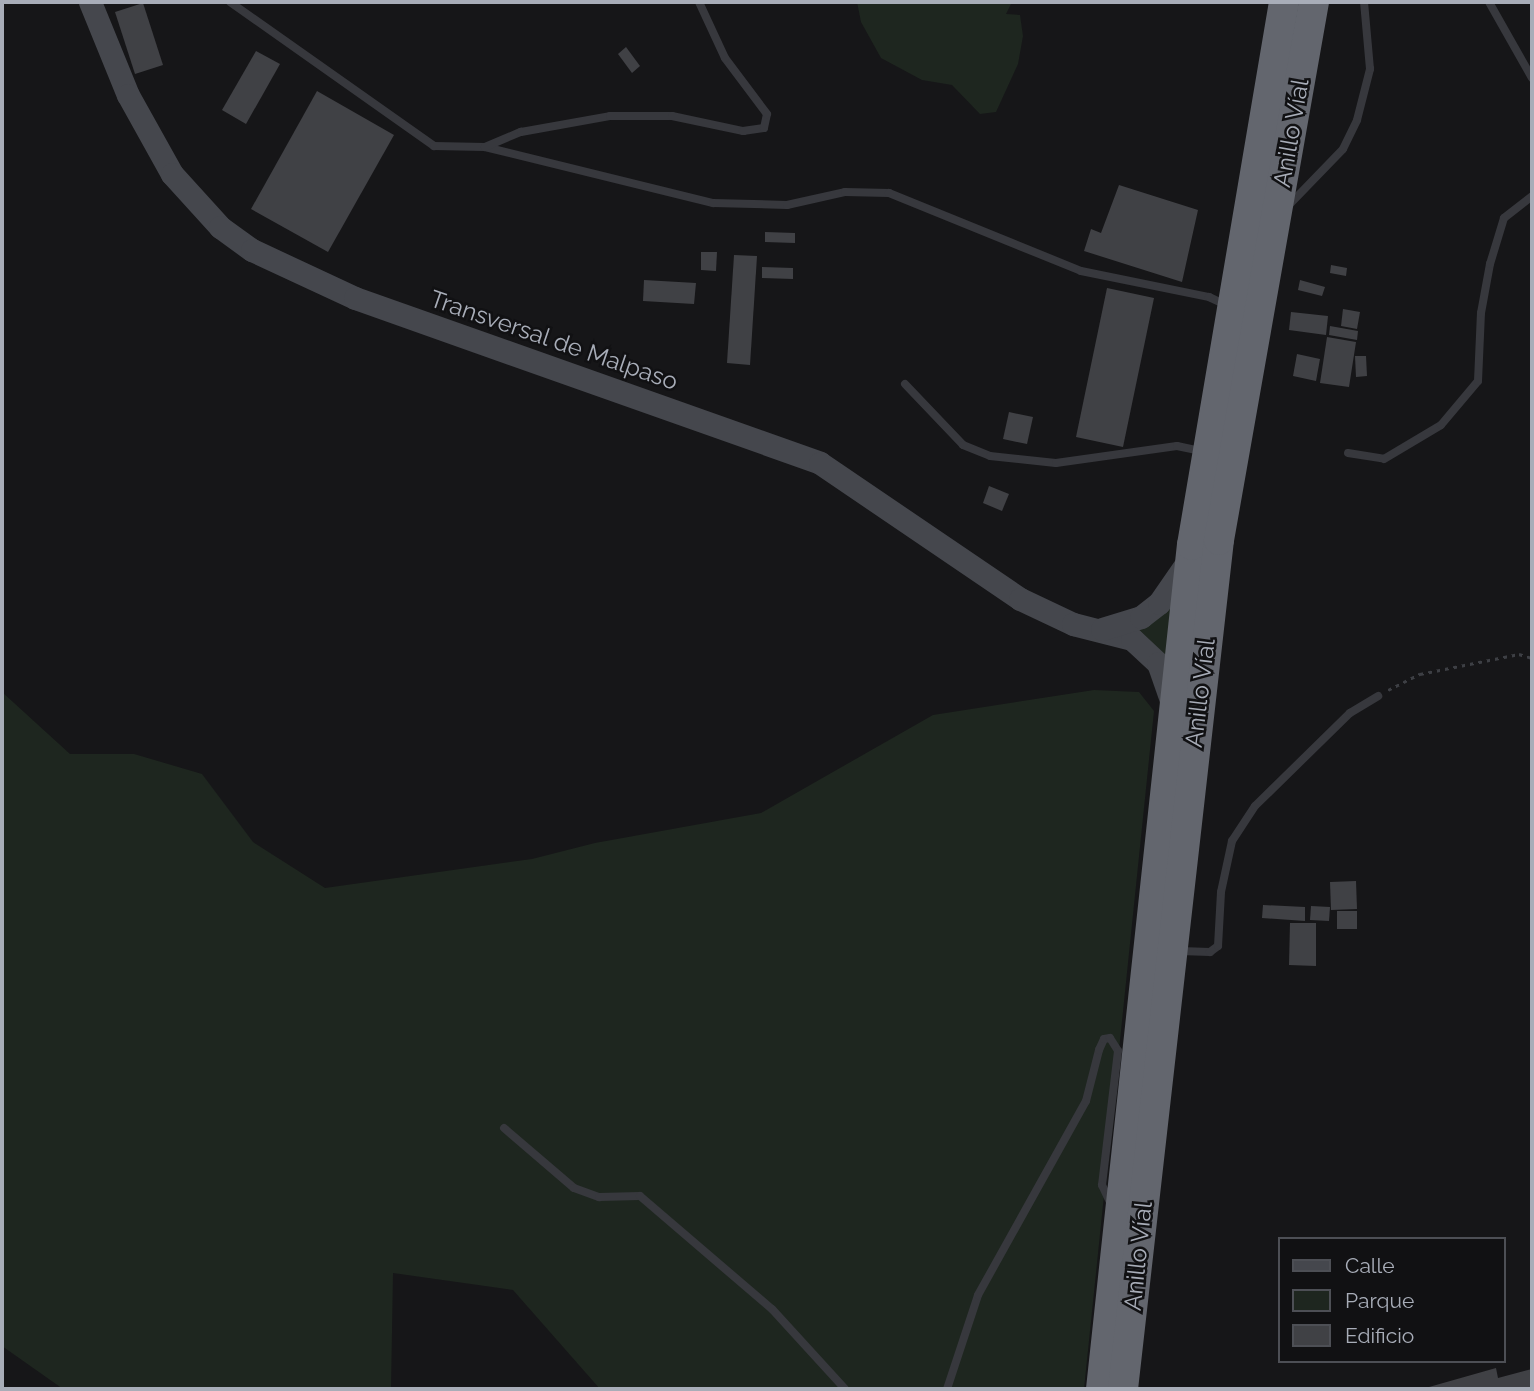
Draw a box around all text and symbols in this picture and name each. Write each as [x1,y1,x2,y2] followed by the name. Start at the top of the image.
[1267,76,1315,190] street label: Anillo Víal
[426,284,682,396] street label: Transversal de Malpaso
[1179,637,1221,749] street label: Anillo Víal
[1118,1200,1158,1312] street label: Anillo Víal
[1278,1237,1506,1363] legend
[1345,1253,1395,1278] text: Calle
[1345,1288,1414,1313] text: Parque
[1345,1323,1414,1348] text: Edificio

